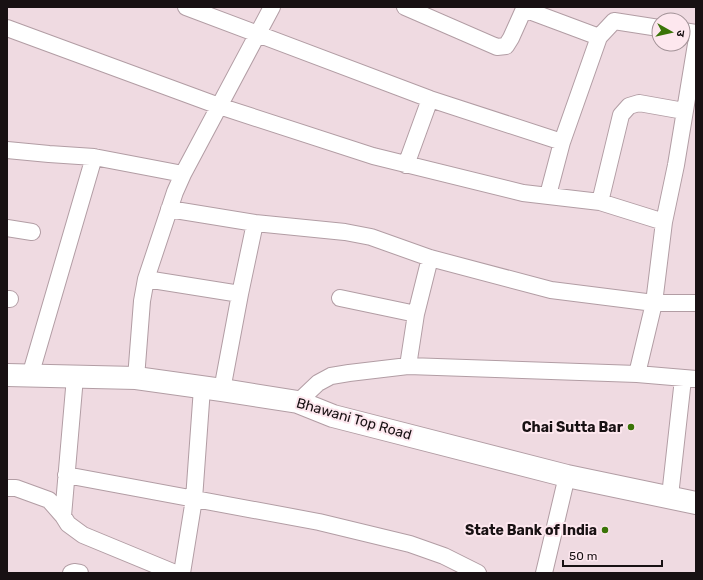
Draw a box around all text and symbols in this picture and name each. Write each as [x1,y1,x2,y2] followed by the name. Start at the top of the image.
[651,12,691,52] north arrow
[673,29,687,38] text: उ
[294,394,414,444] street label: Bhawani Top Road
[522,419,624,436] place label: Chai Sutta Bar
[626,422,636,432] marker: Chai Sutta Bar
[465,522,597,539] place label: State Bank of India
[600,525,610,535] marker: State Bank of India
[563,542,662,568] scale bar
[569,549,597,563] text: 50 m

